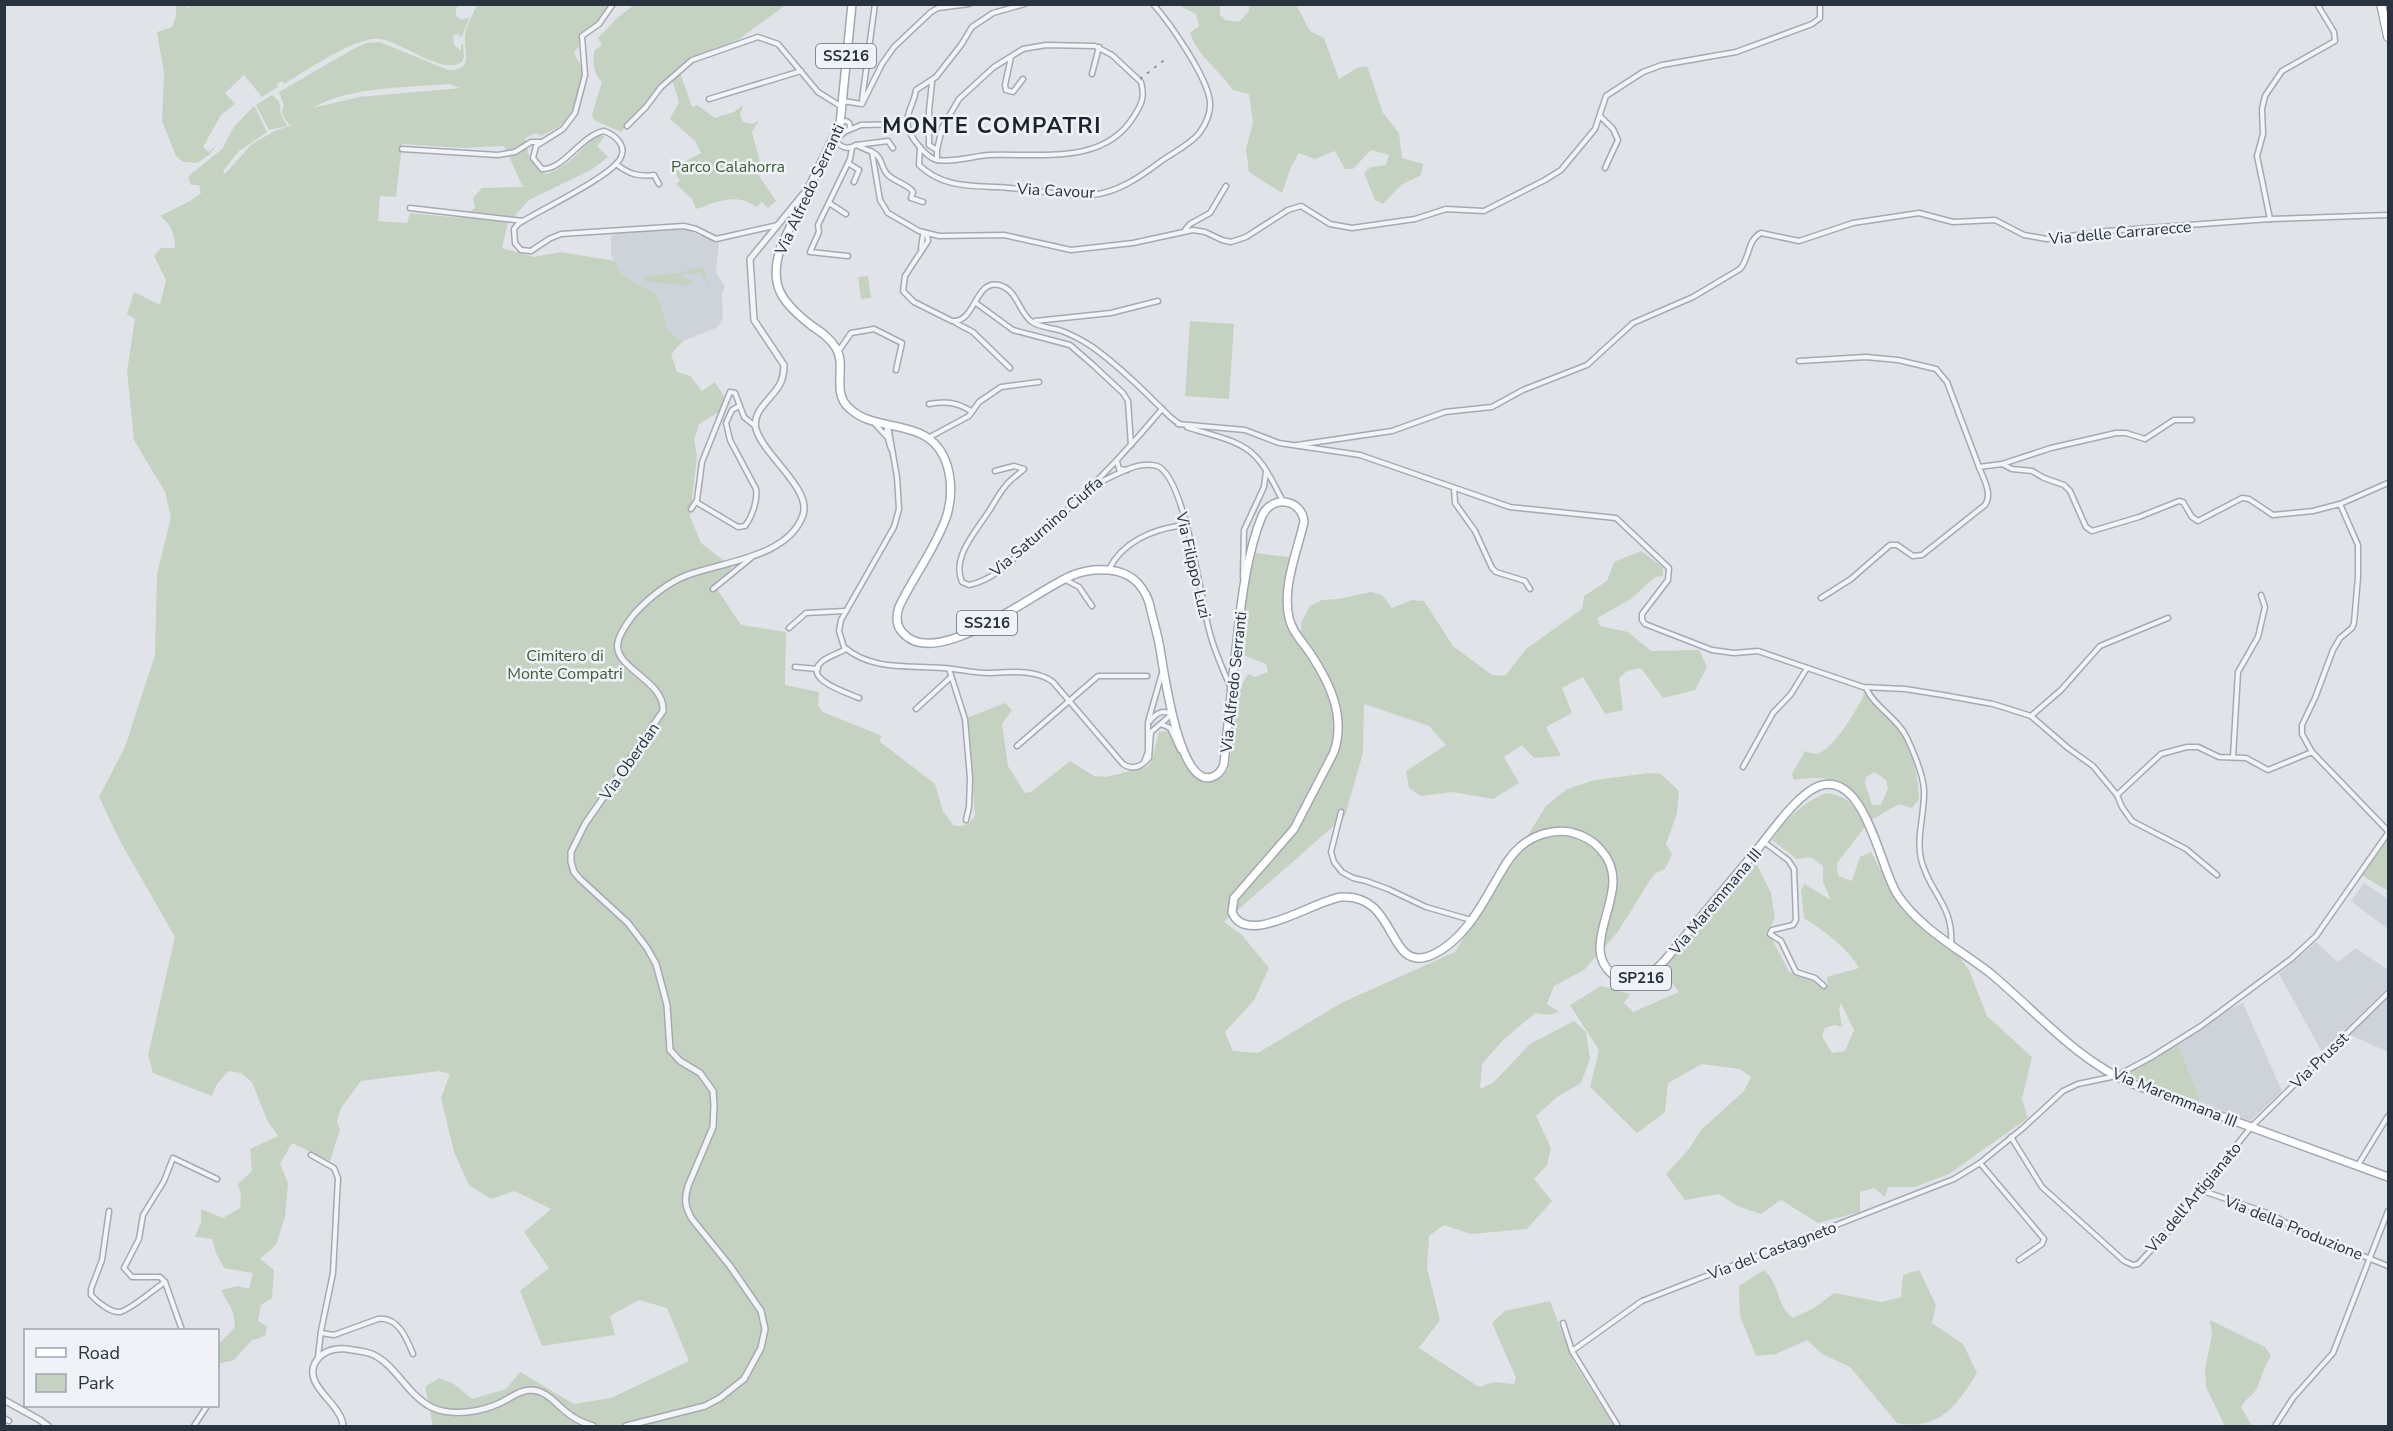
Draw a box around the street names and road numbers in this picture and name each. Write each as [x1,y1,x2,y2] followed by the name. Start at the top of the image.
[816,44,876,68] road number: SS216
[770,120,850,259] street label: Via Alfredo Serranti
[1015,178,1096,204] street label: Via Cavour
[2047,216,2192,250] street label: Via delle Carrarecce
[985,472,1108,583] street label: Via Saturnino Ciuffa
[1170,509,1216,621] street label: Via Filippo Luzi
[1216,610,1252,755] street label: Via Alfredo Serranti
[957,611,1017,635] road number: SS216
[594,718,665,806] street label: Via Oberdan
[1664,843,1767,961] street label: Via Maremmana III
[1611,966,1671,990] road number: SP216
[2285,1027,2354,1095] street label: Via Prusst
[2108,1062,2241,1133] street label: Via Maremmana III
[2140,1138,2247,1258] street label: Via dell'Artigianato
[2220,1190,2366,1266] street label: Via della Produzione
[1704,1216,1840,1286] street label: Via del Castagneto

